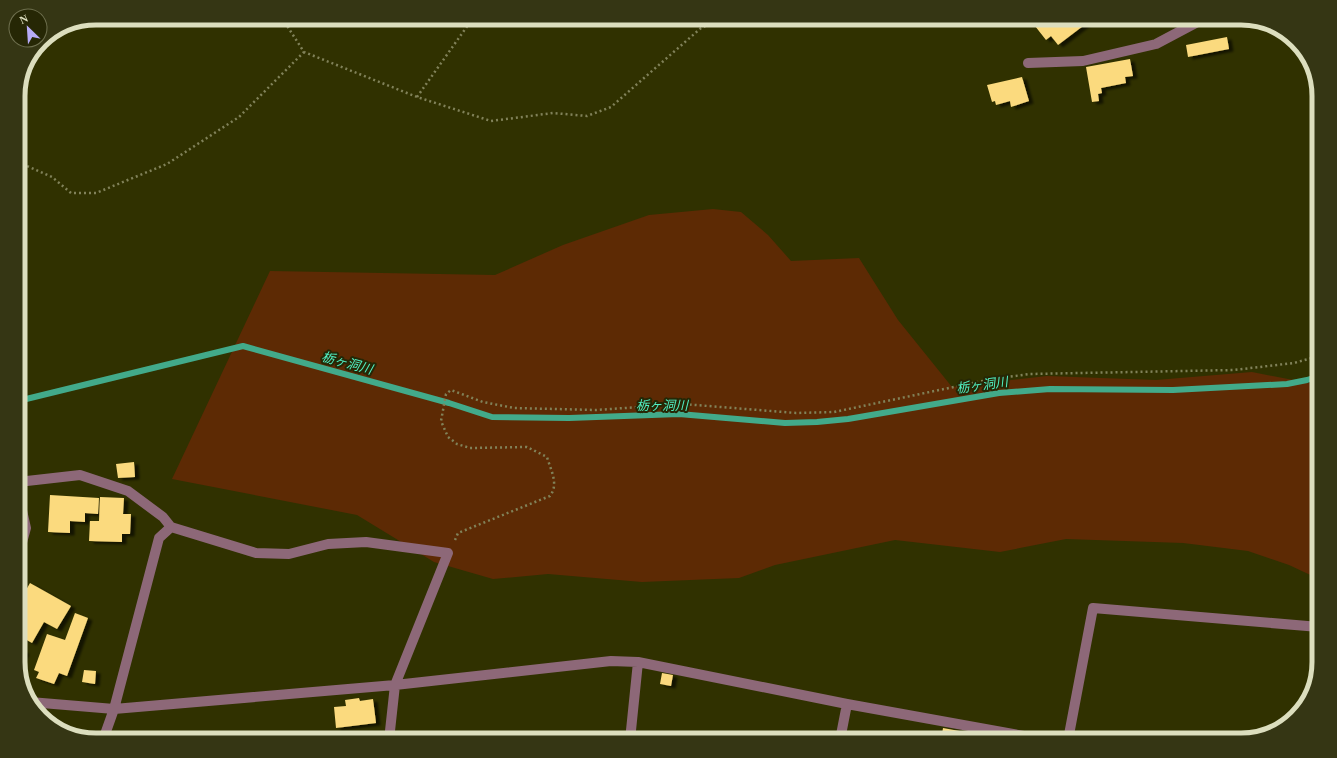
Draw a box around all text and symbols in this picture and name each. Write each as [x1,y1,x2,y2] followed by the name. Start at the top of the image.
[8,8,48,48] north arrow
[18,12,30,26] text: N
[320,349,376,377] water label: 栃ヶ洞川
[955,374,1011,396] water label: 栃ヶ洞川
[636,398,690,413] water label: 栃ヶ洞川

